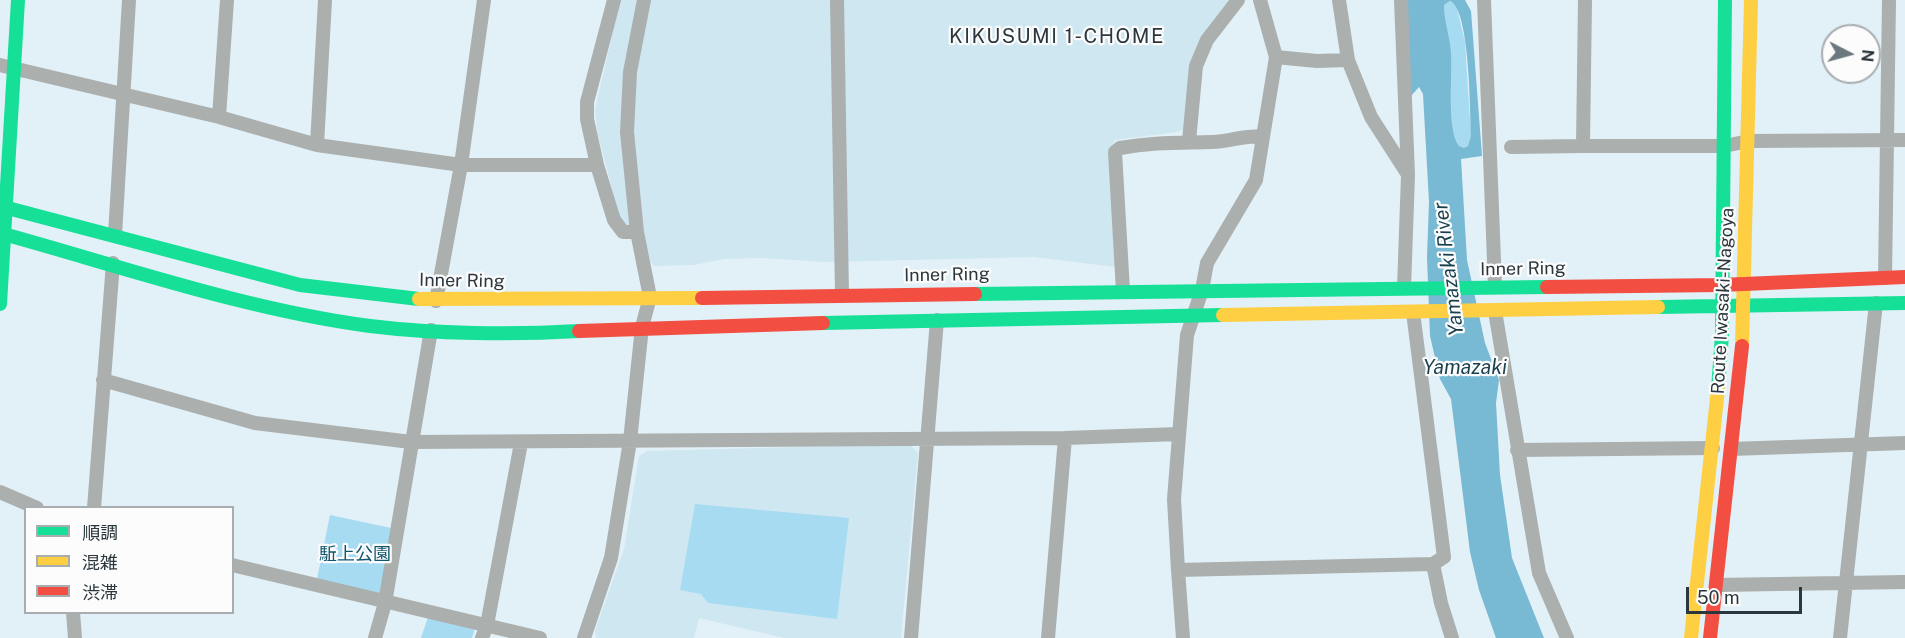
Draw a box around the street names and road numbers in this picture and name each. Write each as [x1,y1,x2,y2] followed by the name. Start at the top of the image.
[1707,207,1739,395] street label: Route Iwasaki-Nagoya
[1480,257,1566,281] street label: Inner Ring
[904,263,990,287] street label: Inner Ring
[419,269,505,293] street label: Inner Ring

